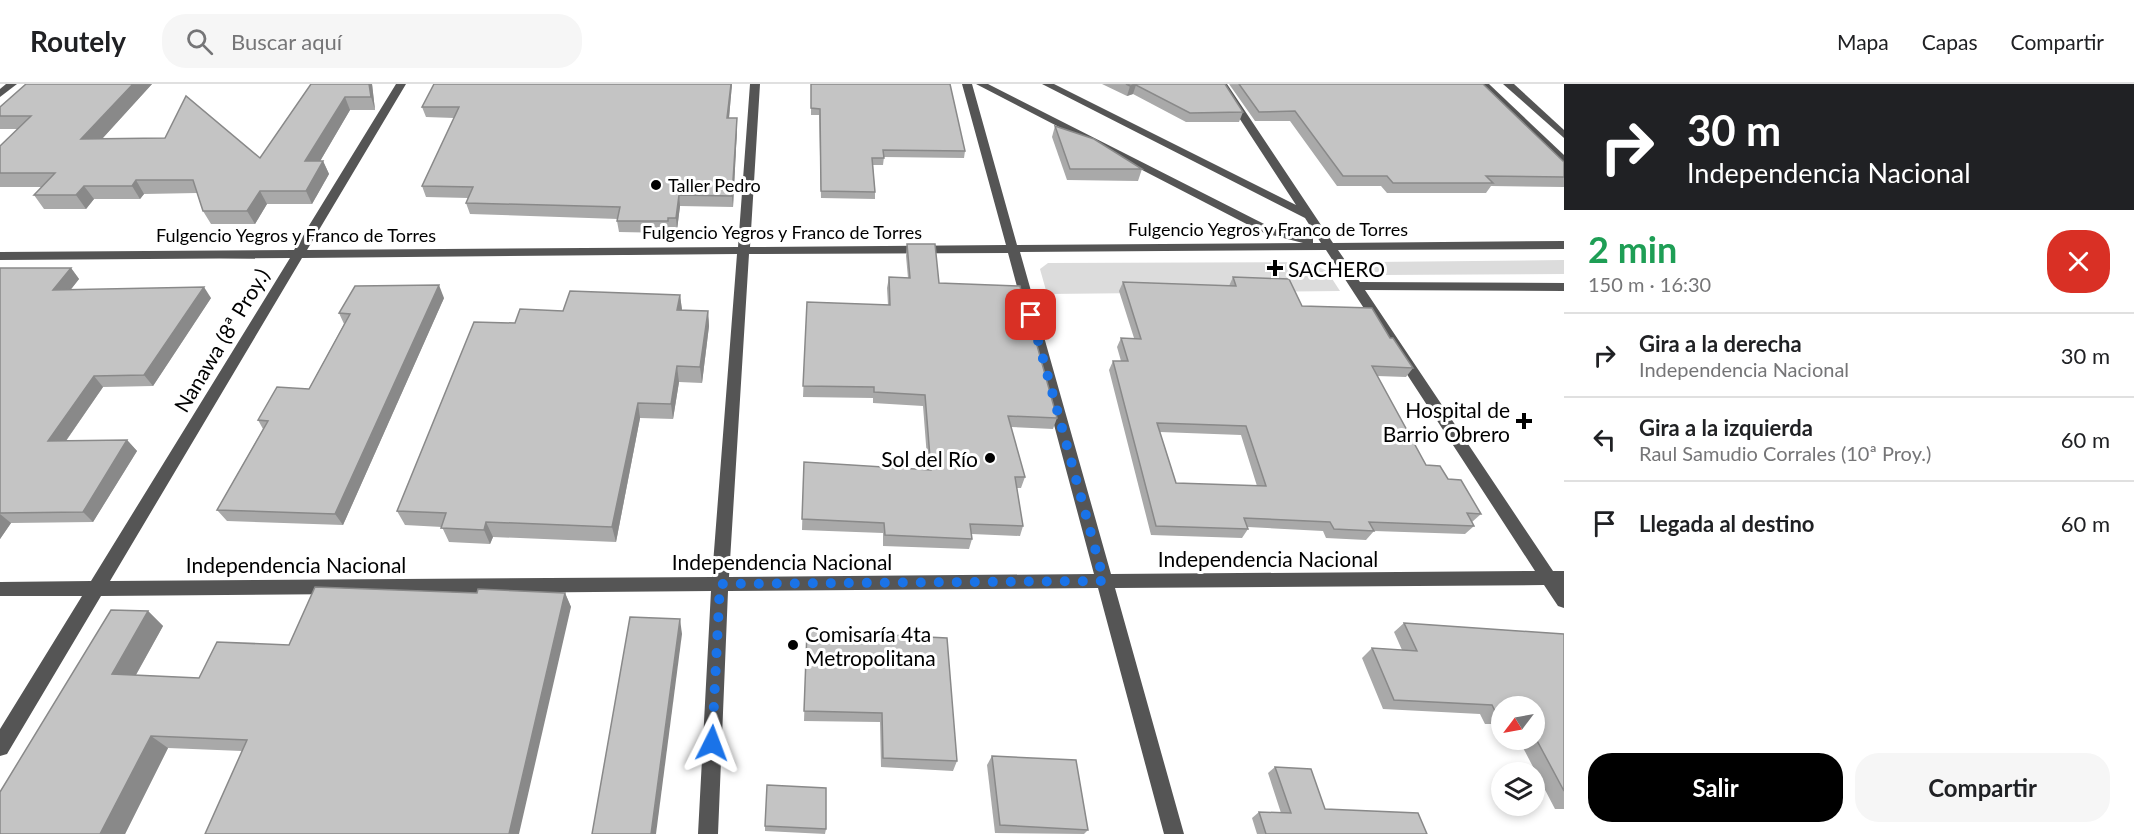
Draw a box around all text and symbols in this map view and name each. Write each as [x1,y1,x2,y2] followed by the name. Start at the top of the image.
[162,14,582,68] search box
[30,24,126,58] text: Routely
[183,25,216,58] icon: search
[231,28,342,55] text: Buscar aquí
[1837,29,1889,54] text: Mapa
[1922,29,1978,54] text: Capas
[2011,29,2104,54] text: Compartir
[1687,105,1781,155] text: 30 m
[1588,108,1666,186] icon: right
[1687,156,1971,189] text: Independencia Nacional
[668,174,761,196] place label: Taller Pedro
[649,178,663,192] marker: Taller Pedro
[1128,218,1408,240] street label: Fulgencio Yegros y Franco de Torres
[642,221,922,243] street label: Fulgencio Yegros y Franco de Torres
[156,224,436,246] street label: Fulgencio Yegros y Franco de Torres
[1588,227,1677,271] text: 2 min
[2047,230,2110,293] button: close
[1288,256,1385,281] place label: SACHERO
[1266,259,1284,277] marker: SACHERO
[168,264,274,416] street label: Nanawa (8ª Proy.)
[1588,272,1711,296] text: 150 m · 16:30
[1005,289,1056,340] pin
[1014,298,1047,331] icon: arrive
[1639,330,1802,357] text: Gira a la derecha
[1588,339,1621,372] icon: right
[2061,342,2110,369] text: 30 m
[1639,357,1849,381] text: Independencia Nacional
[1383,397,1510,446] place label: Hospital de Barrio Obrero
[1515,412,1533,430] marker: Hospital de Barrio Obrero
[1639,414,1813,441] text: Gira a la izquierda
[1588,423,1621,456] icon: left
[2061,426,2110,453] text: 60 m
[1639,441,1931,465] text: Raul Samudio Corrales (10ª Proy.)
[881,446,978,471] place label: Sol del Río
[983,451,997,465] marker: Sol del Río
[1588,507,1621,540] icon: arrive
[1639,510,1815,537] text: Llegada al destino
[2061,510,2110,537] text: 60 m
[1158,546,1378,571] street label: Independencia Nacional
[672,549,892,574] street label: Independencia Nacional
[186,552,406,577] street label: Independencia Nacional
[805,621,936,670] place label: Comisaría 4ta Metropolitana
[786,638,800,652] marker: Comisaría 4ta Metropolitana
[1491,696,1545,750] north arrow
[1491,696,1545,816] map controls
[680,711,744,775] position arrow
[1588,753,1843,822] button: Salir
[1855,753,2110,822] button: Compartir
[1491,762,1545,816] button: layers

